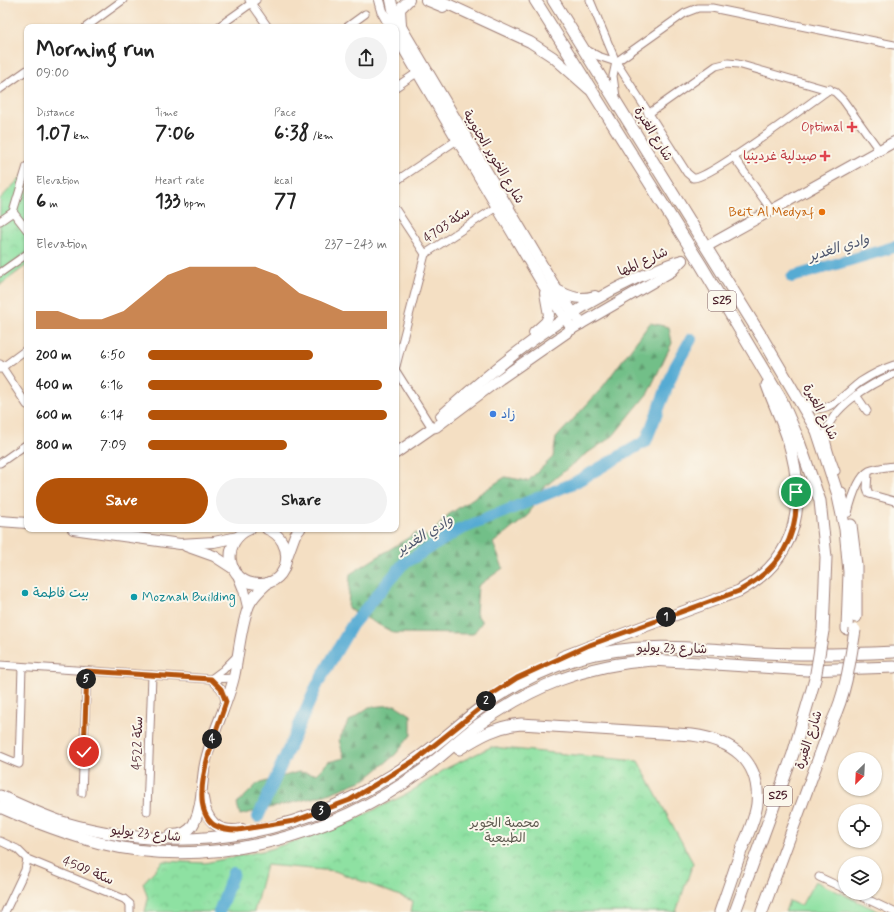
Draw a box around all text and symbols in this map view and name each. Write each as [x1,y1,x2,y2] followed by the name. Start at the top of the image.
[36,36,155,64] text: Morning run
[345,37,387,79] button: share
[36,65,69,82] text: 09:00
[630,104,676,164] street label: شارع الغبرة
[36,106,75,120] text: Distance
[155,106,178,120] text: Time
[274,106,296,120] text: Pace
[458,107,528,207] street label: شارع الخوير الجنوبية
[801,119,843,136] place label: Optimal
[36,120,70,147] text: 1.07
[155,120,195,147] text: 7:06
[274,120,310,147] text: 6:38
[846,121,858,133] marker: Optimal
[70,129,89,143] text: km
[310,129,333,143] text: /km
[743,148,817,165] place label: صيدلية غردينيا
[820,151,830,161] marker: صيدلية غردينيا
[36,174,79,188] text: Elevation
[155,174,204,188] text: Heart rate
[274,174,292,188] text: kcal
[36,188,46,215] text: 6
[155,188,181,215] text: 133
[274,188,296,215] text: 77
[46,197,58,211] text: m
[181,197,206,211] text: bpm
[420,203,474,247] street label: 4703 سكة
[729,204,814,221] place label: Beit Al Medyaf
[817,207,827,217] marker: Beit Al Medyaf
[805,230,872,267] water label: وادي الغدير
[36,236,87,253] text: Elevation
[324,236,387,253] text: 237–243 m
[615,243,671,281] street label: شارع المها
[708,291,736,311] road number: S25
[36,347,71,364] text: 200 m
[100,347,125,364] text: 6:50
[36,377,73,394] text: 400 m
[100,377,123,394] text: 6:16
[799,381,841,443] street label: شارع الغبرة
[501,406,515,423] place label: زاد
[36,407,72,424] text: 600 m
[100,407,124,424] text: 6:14
[488,409,498,419] marker: زاد
[36,437,72,454] text: 800 m
[100,437,126,454] text: 7:09
[779,475,813,509] pin
[36,478,208,524] button: Save
[216,478,387,524] button: Share
[785,481,807,503] icon: arrive
[392,511,457,561] water label: وادي الغدير
[33,585,89,602] place label: بيت فاطمة
[20,588,30,598] marker: بيت فاطمة
[142,589,236,607] place label: Moznah Building
[129,592,139,602] marker: Moznah Building
[656,607,676,627] pin: 1
[664,610,668,624] text: 1
[636,640,707,658] street label: شارع 23 يوليو
[76,669,96,689] pin: 5
[83,672,89,686] text: 5
[476,691,496,711] pin: 2
[483,694,489,708] text: 2
[791,708,827,772] street label: شارع الغبرة
[129,716,147,770] street label: سكة 4522
[202,729,222,749] pin: 4
[209,732,215,746] text: 4
[67,735,101,769] pin
[73,741,95,763] icon: check
[838,752,882,796] north arrow
[838,752,882,900] map controls
[764,786,792,806] road number: S25
[311,801,331,821] pin: 3
[319,804,323,818] text: 3
[838,804,882,848] button: locate
[469,815,540,847] park label: محمية الخوير الطبيعية
[109,822,182,846] street label: شارع 23 يوليو
[60,853,116,889] street label: سكة 4509
[838,856,882,900] button: layers

